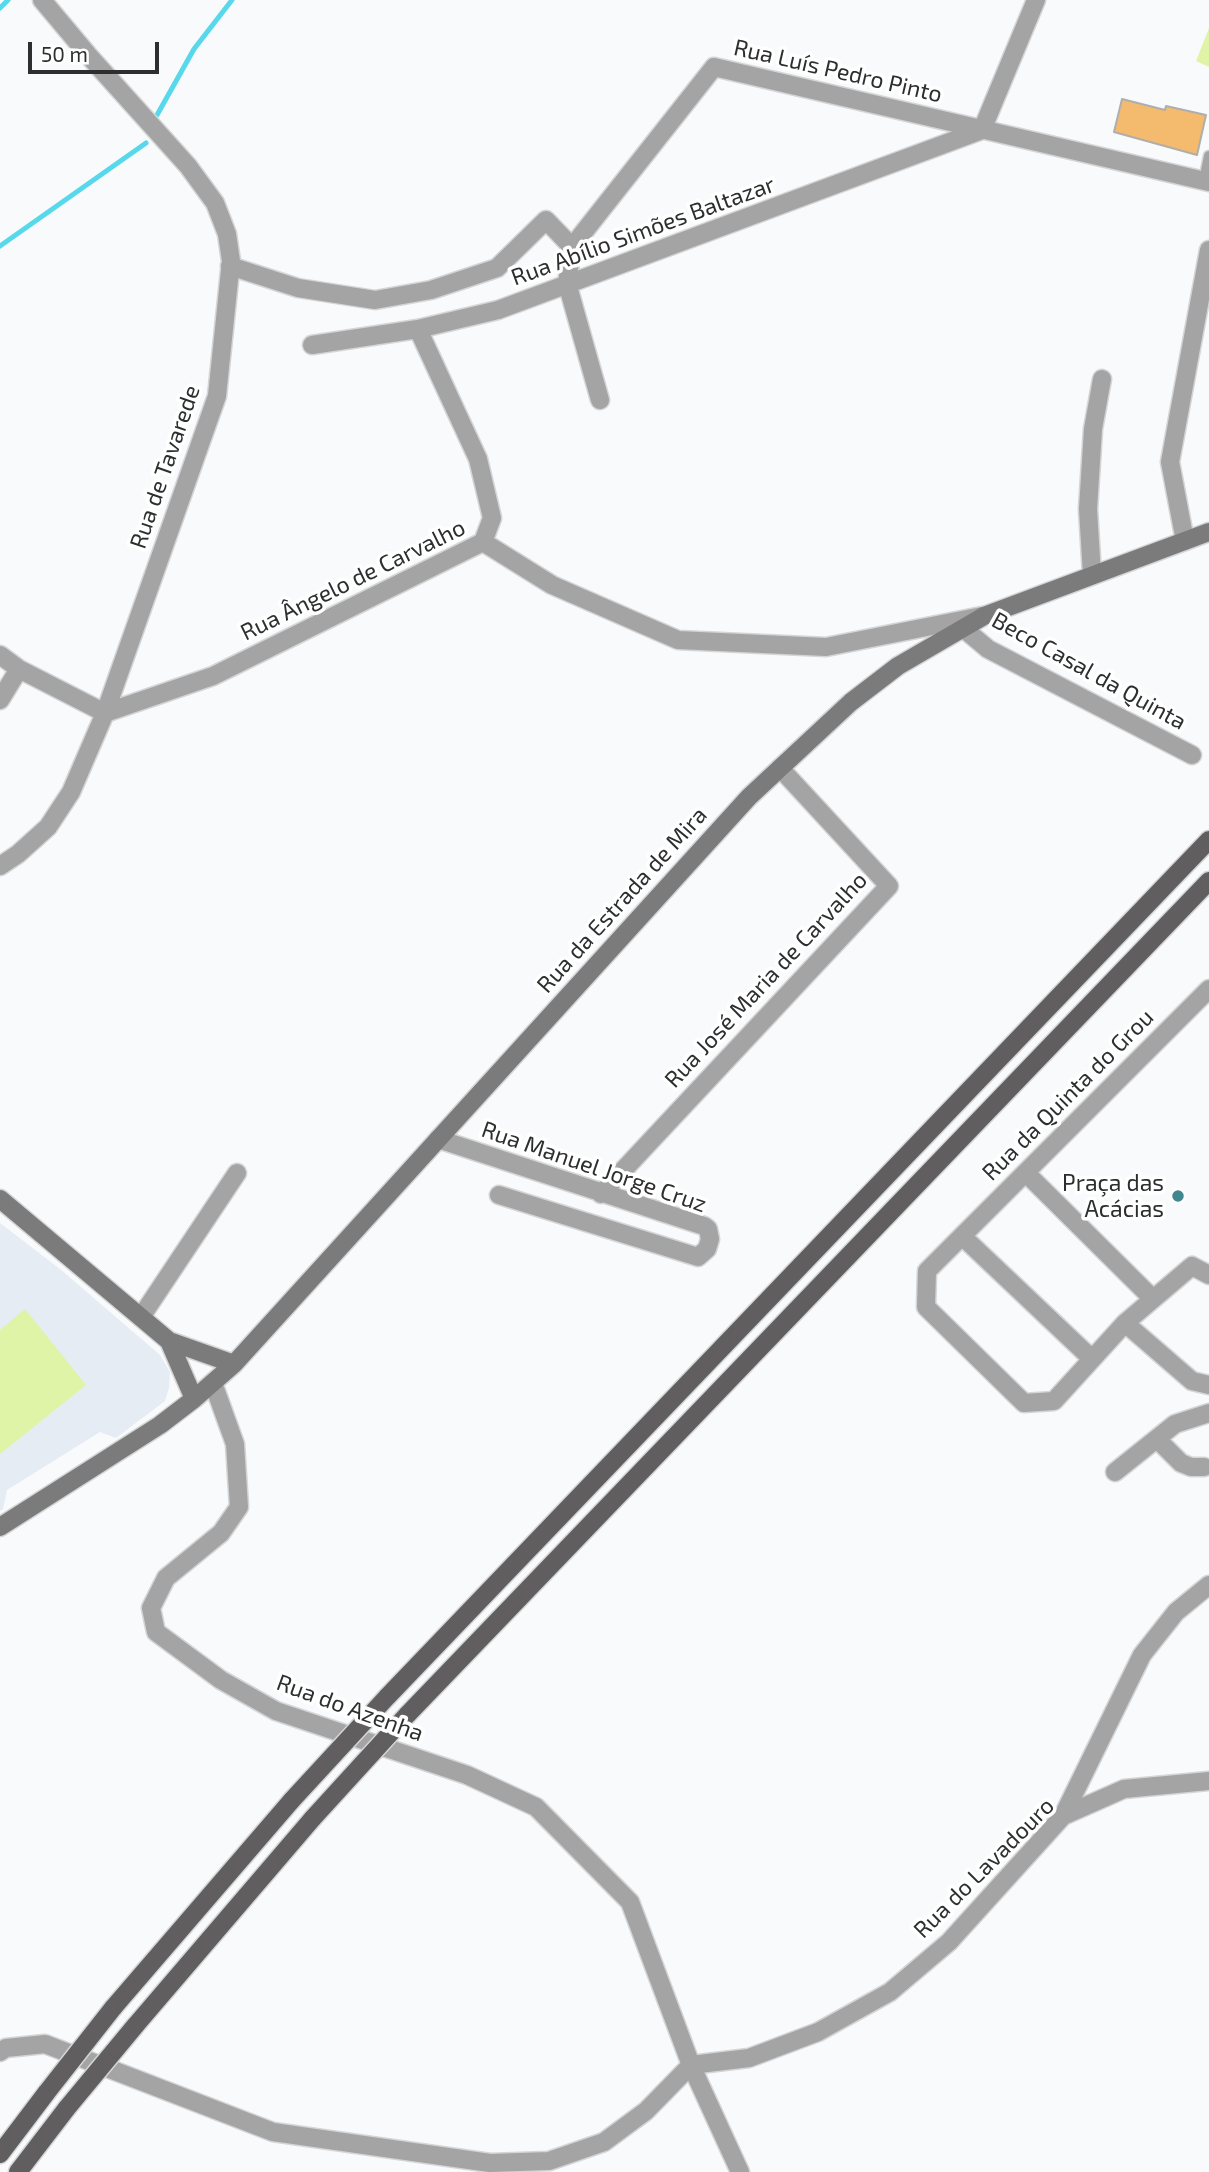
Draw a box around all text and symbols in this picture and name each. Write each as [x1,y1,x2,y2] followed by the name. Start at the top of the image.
[32,28,163,72] scale bar
[731,34,945,108] street label: Rua Luís Pedro Pinto
[41,41,88,66] text: 50 m
[507,170,779,292] street label: Rua Abílio Simões Baltazar
[124,382,206,552] street label: Rua de Tavarede
[236,514,470,646] street label: Rua Ângelo de Carvalho
[987,606,1191,736] street label: Beco Casal da Quinta
[531,801,713,999] street label: Rua da Estrada de Mira
[659,867,873,1093] street label: Rua José Maria de Carvalho
[977,1004,1159,1186] street label: Rua da Quinta do Grou
[478,1116,710,1218] street label: Rua Manuel Jorge Cruz
[1062,1169,1164,1223] place label: Praça das Acácias
[1170,1188,1186,1204] marker: Praça das Acácias
[273,1669,427,1747] street label: Rua do Azenha
[908,1792,1060,1944] street label: Rua do Lavadouro

